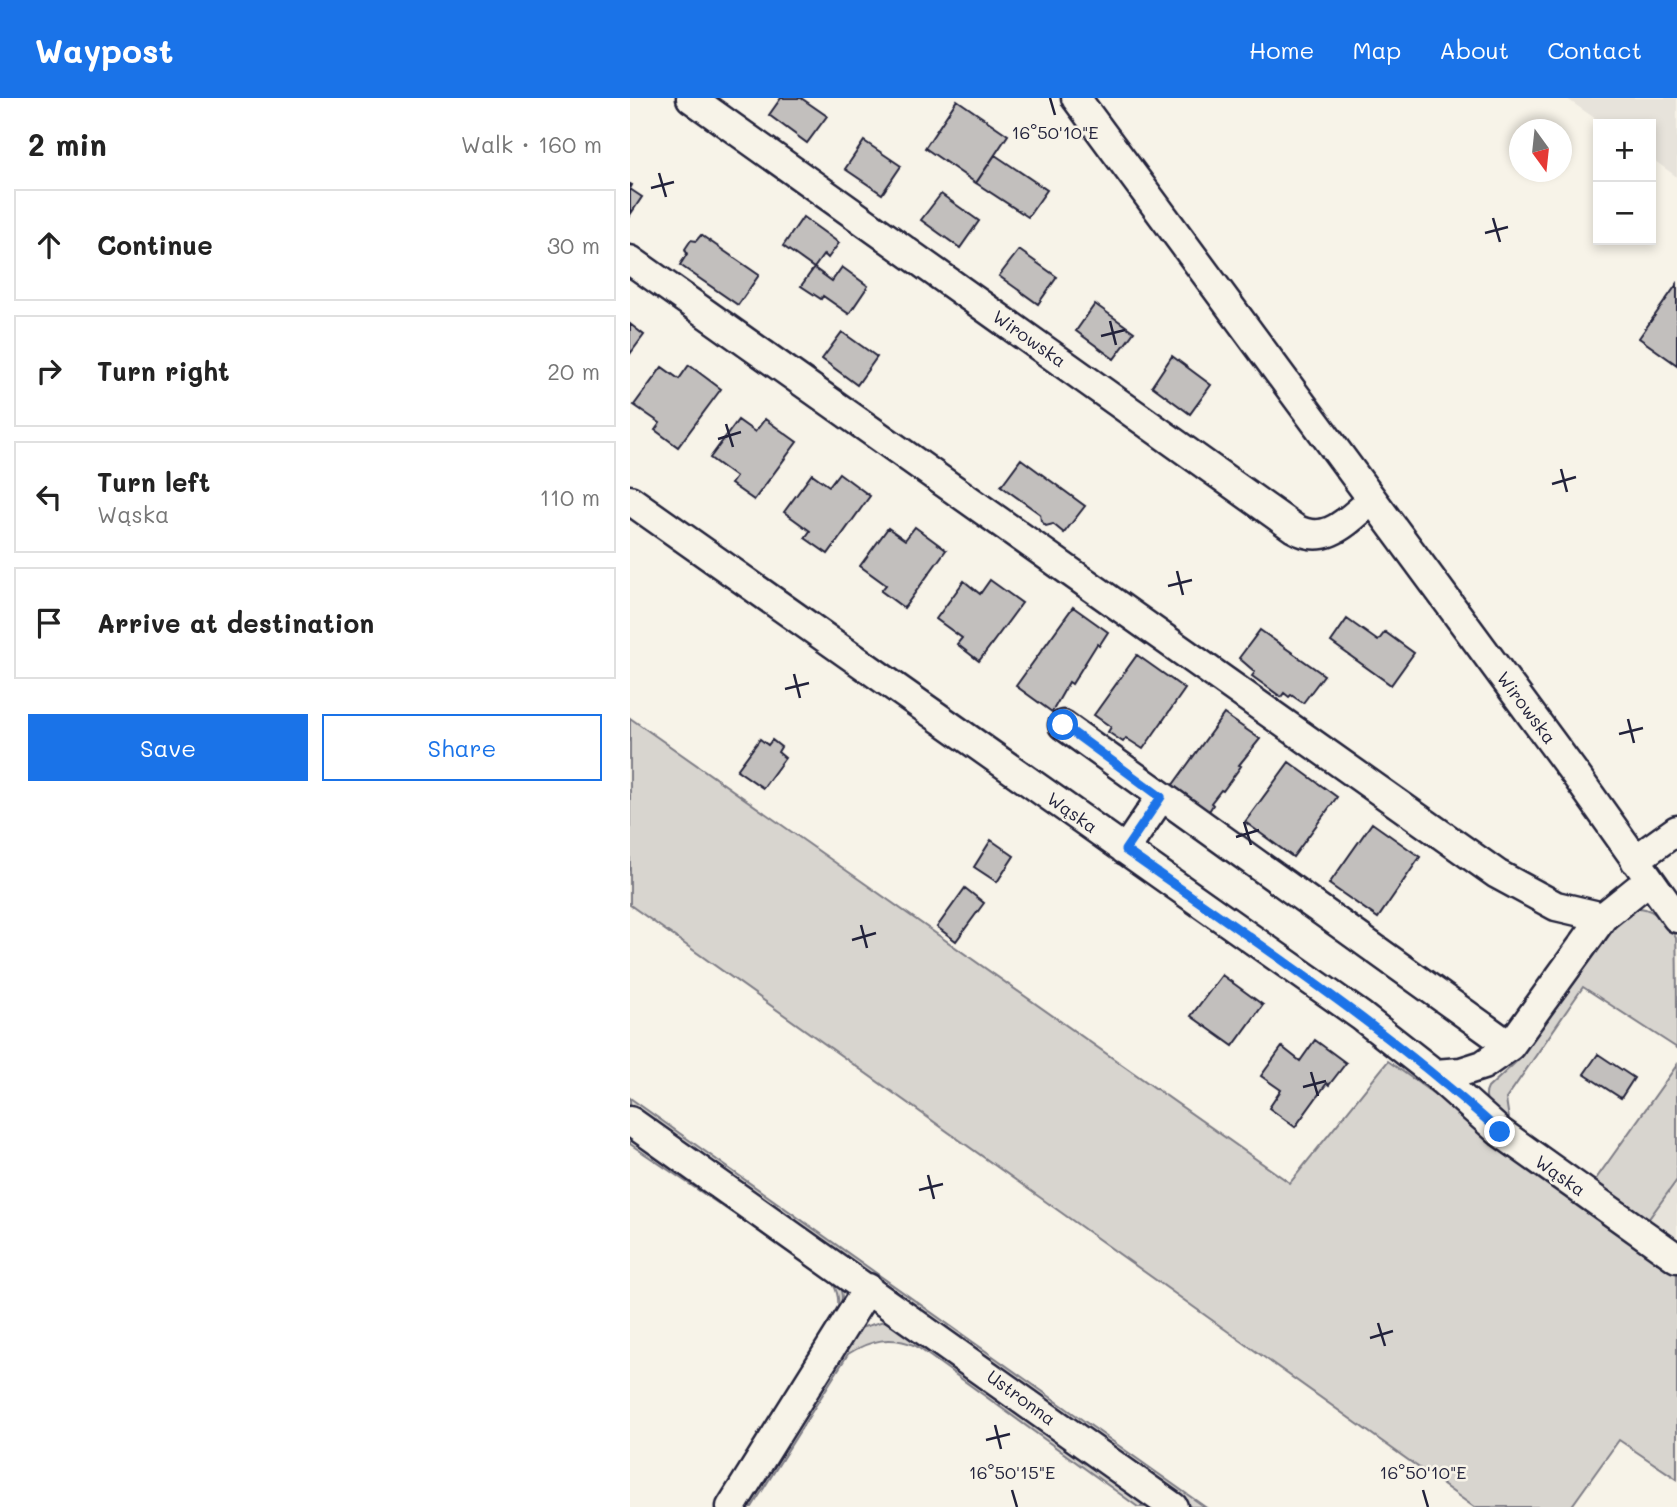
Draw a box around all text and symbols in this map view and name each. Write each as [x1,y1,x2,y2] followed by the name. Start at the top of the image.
[35,28,173,71] text: Waypost
[1249,34,1314,65] text: Home
[1352,34,1401,65] text: Map
[1439,34,1509,65] text: About
[1547,34,1642,65] text: Contact
[1509,119,1572,182] north arrow
[1593,119,1656,245] map controls
[1593,119,1656,182] button: +
[1011,120,1099,144] text: 16°50'10"E
[28,124,107,164] text: 2 min
[461,129,602,159] text: Walk · 160 m
[1593,182,1656,245] button: −
[30,226,68,264] icon: ahead
[97,228,213,262] text: Continue
[547,230,600,260] text: 30 m
[988,304,1071,372] street label: Wirowska
[30,352,68,390] icon: right
[97,354,230,388] text: Turn right
[547,356,600,386] text: 20 m
[97,465,210,499] text: Turn left
[30,478,68,516] icon: left
[540,482,600,512] text: 110 m
[97,499,169,529] text: Wąska
[30,604,68,642] icon: arrive
[97,606,374,640] text: Arrive at destination
[1492,666,1562,748] street label: Wirowska
[1047,709,1078,740] route start
[28,714,308,781] button: Save
[322,714,602,781] button: Share
[1043,786,1103,838] street label: Wąska
[1484,1116,1515,1147] route end
[1531,1149,1591,1201] street label: Wąska
[982,1364,1061,1430] street label: Ustronna
[969,1460,1055,1484] text: 16°50'15"E
[1379,1460,1467,1484] text: 16°50'10"E

